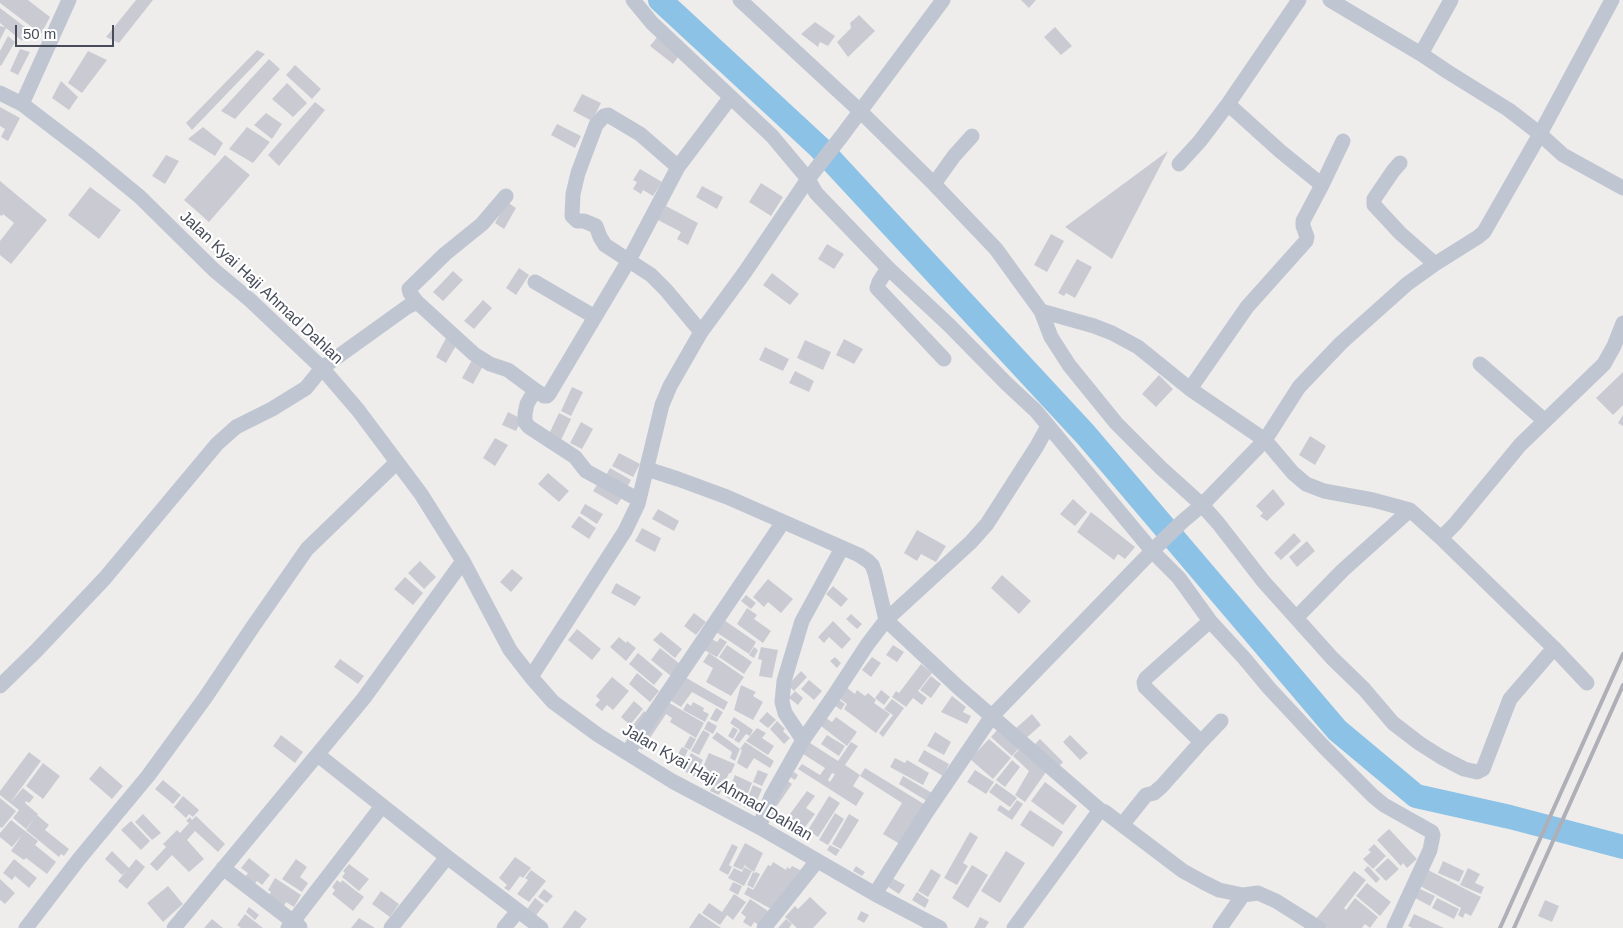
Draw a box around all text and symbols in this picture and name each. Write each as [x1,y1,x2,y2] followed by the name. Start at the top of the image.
[18,15,116,47] scale bar
[23,25,56,42] text: 50 m
[175,207,347,369] street label: Jalan Kyai Haji Ahmad Dahlan
[619,721,815,845] street label: Jalan Kyai Haji Ahmad Dahlan

